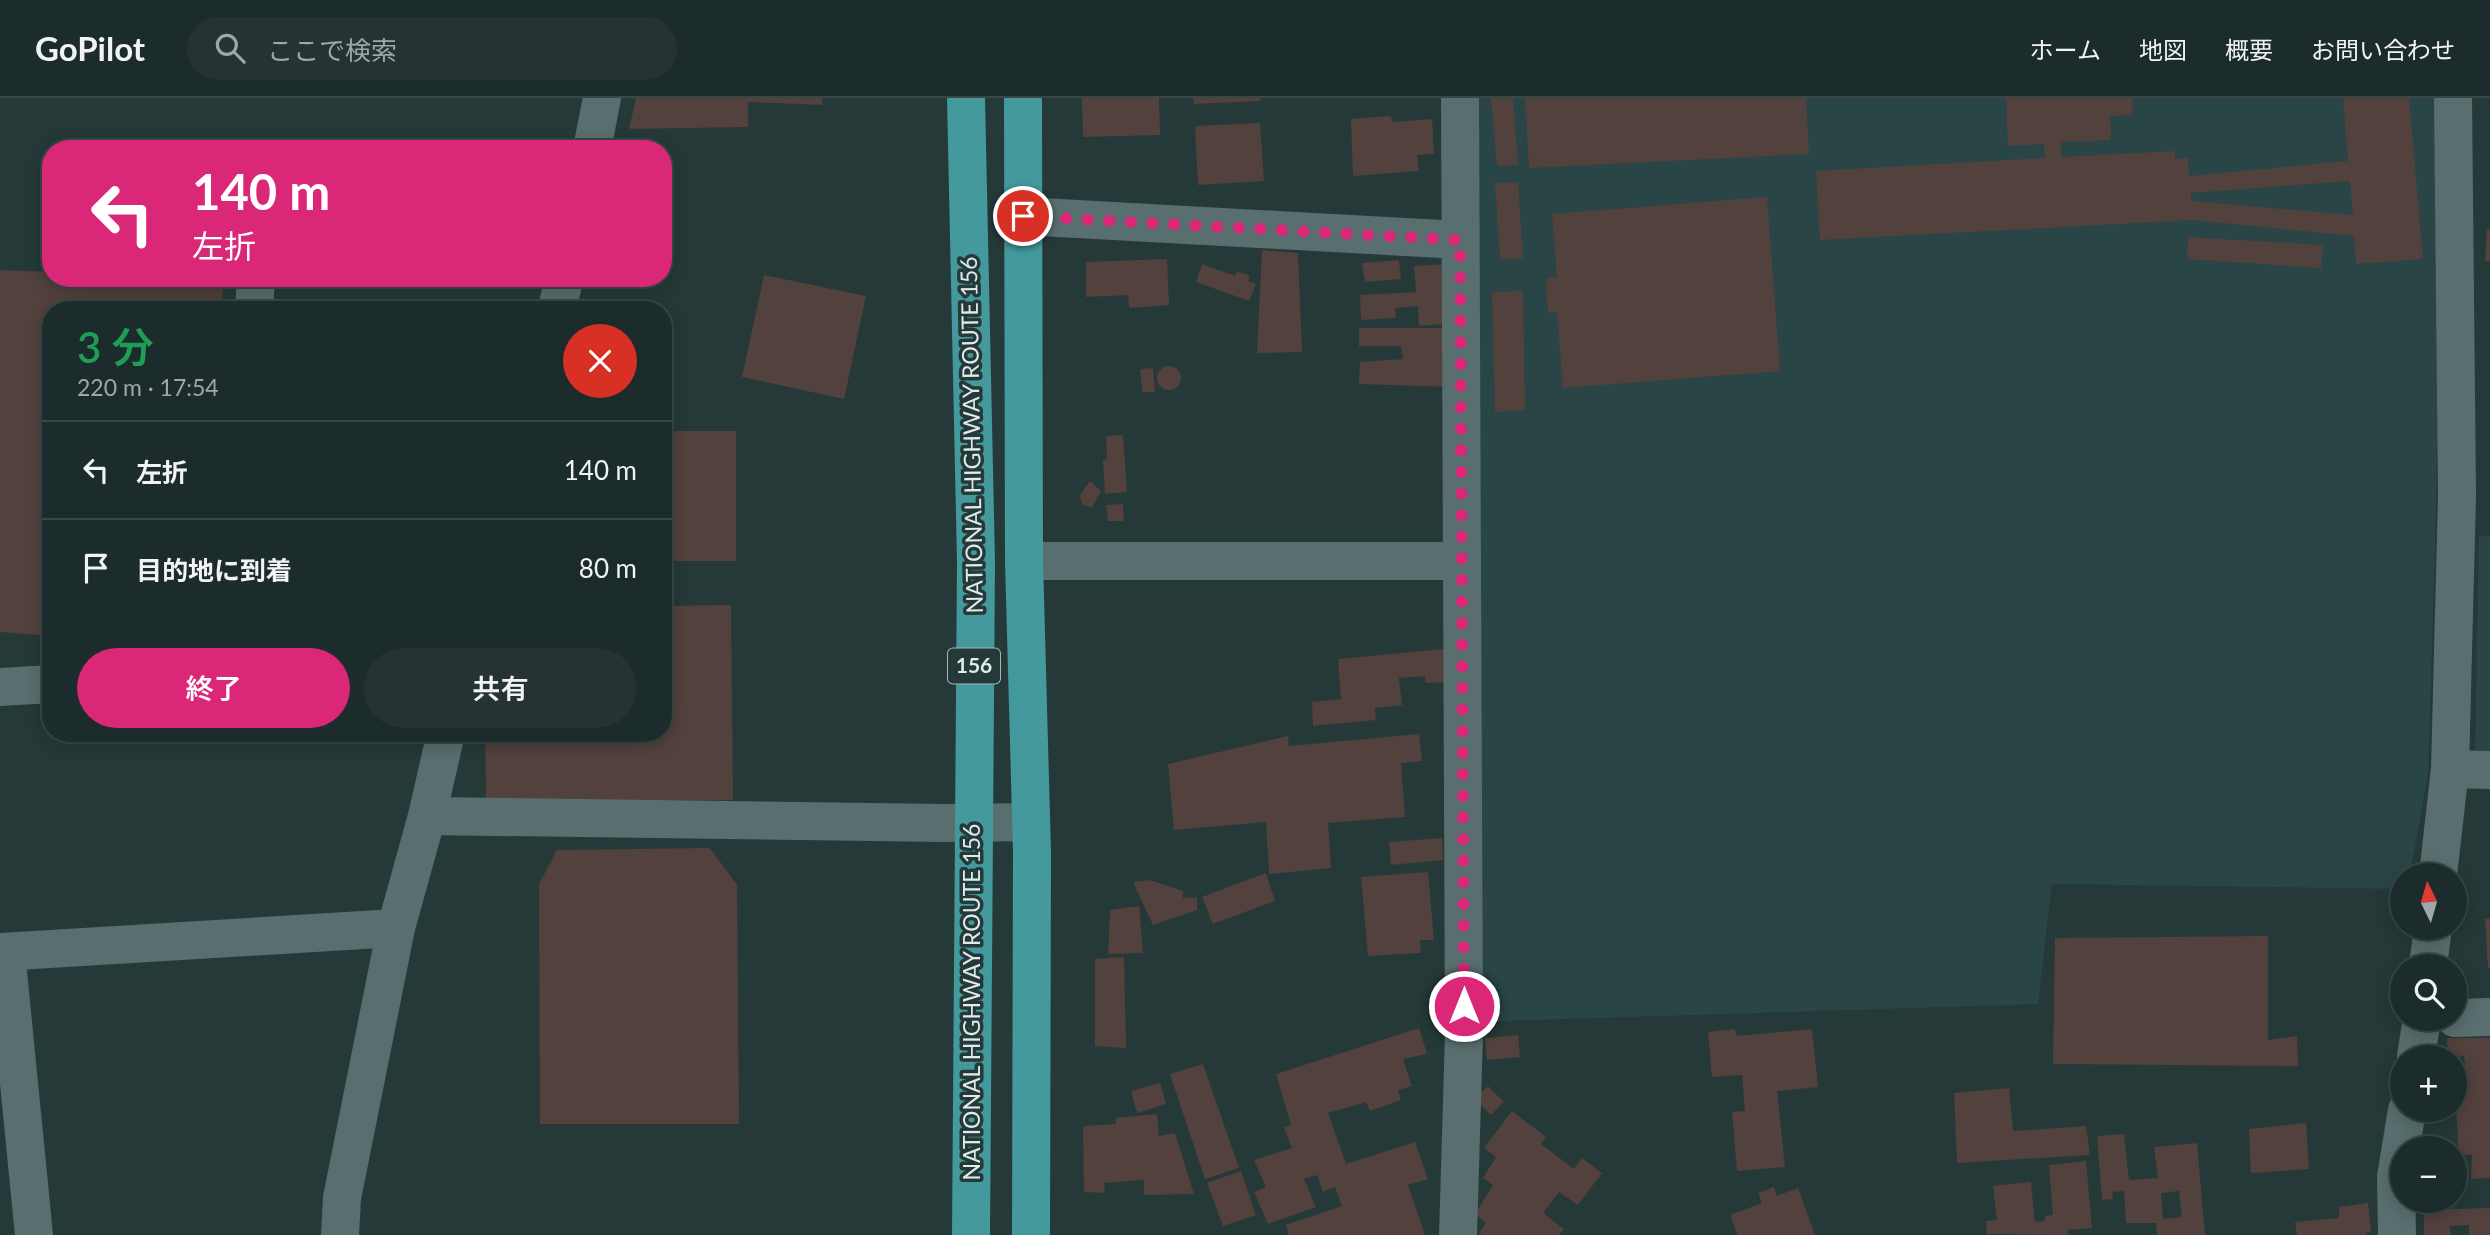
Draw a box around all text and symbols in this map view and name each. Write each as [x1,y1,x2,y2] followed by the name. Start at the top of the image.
[187,17,677,80] search box
[35,28,145,68] text: GoPilot
[211,29,249,67] icon: search
[267,34,397,66] text: ここで検索
[2030,35,2101,64] text: ホーム
[2139,35,2187,64] text: 地図
[2225,35,2273,64] text: 概要
[2311,35,2455,64] text: お問い合わせ
[192,162,330,220] text: 140 m
[77,168,168,259] icon: left
[993,186,1053,246] pin
[1004,197,1042,235] icon: arrive
[192,226,256,265] text: 左折
[954,256,988,614] street label: NATIONAL HIGHWAY ROUTE 156
[77,322,154,372] text: 3 分
[563,324,637,398] button: close
[77,373,219,401] text: 220 m · 17:54
[77,451,115,489] icon: left
[564,454,637,486] text: 140 m
[136,456,188,488] text: 左折
[77,549,115,587] icon: arrive
[579,552,637,584] text: 80 m
[136,554,292,586] text: 目的地に到着
[77,648,350,728] button: 終了
[364,648,637,728] button: 共有
[948,648,1000,684] road number: 156
[957,824,985,1180] street label: NATIONAL HIGHWAY ROUTE 156
[2390,863,2468,940] north arrow
[2390,863,2467,1213] map controls
[2390,954,2467,1031] button: search
[1427,969,1501,1043] position arrow
[2390,1045,2467,1122] button: +
[2390,1136,2467,1213] button: −

